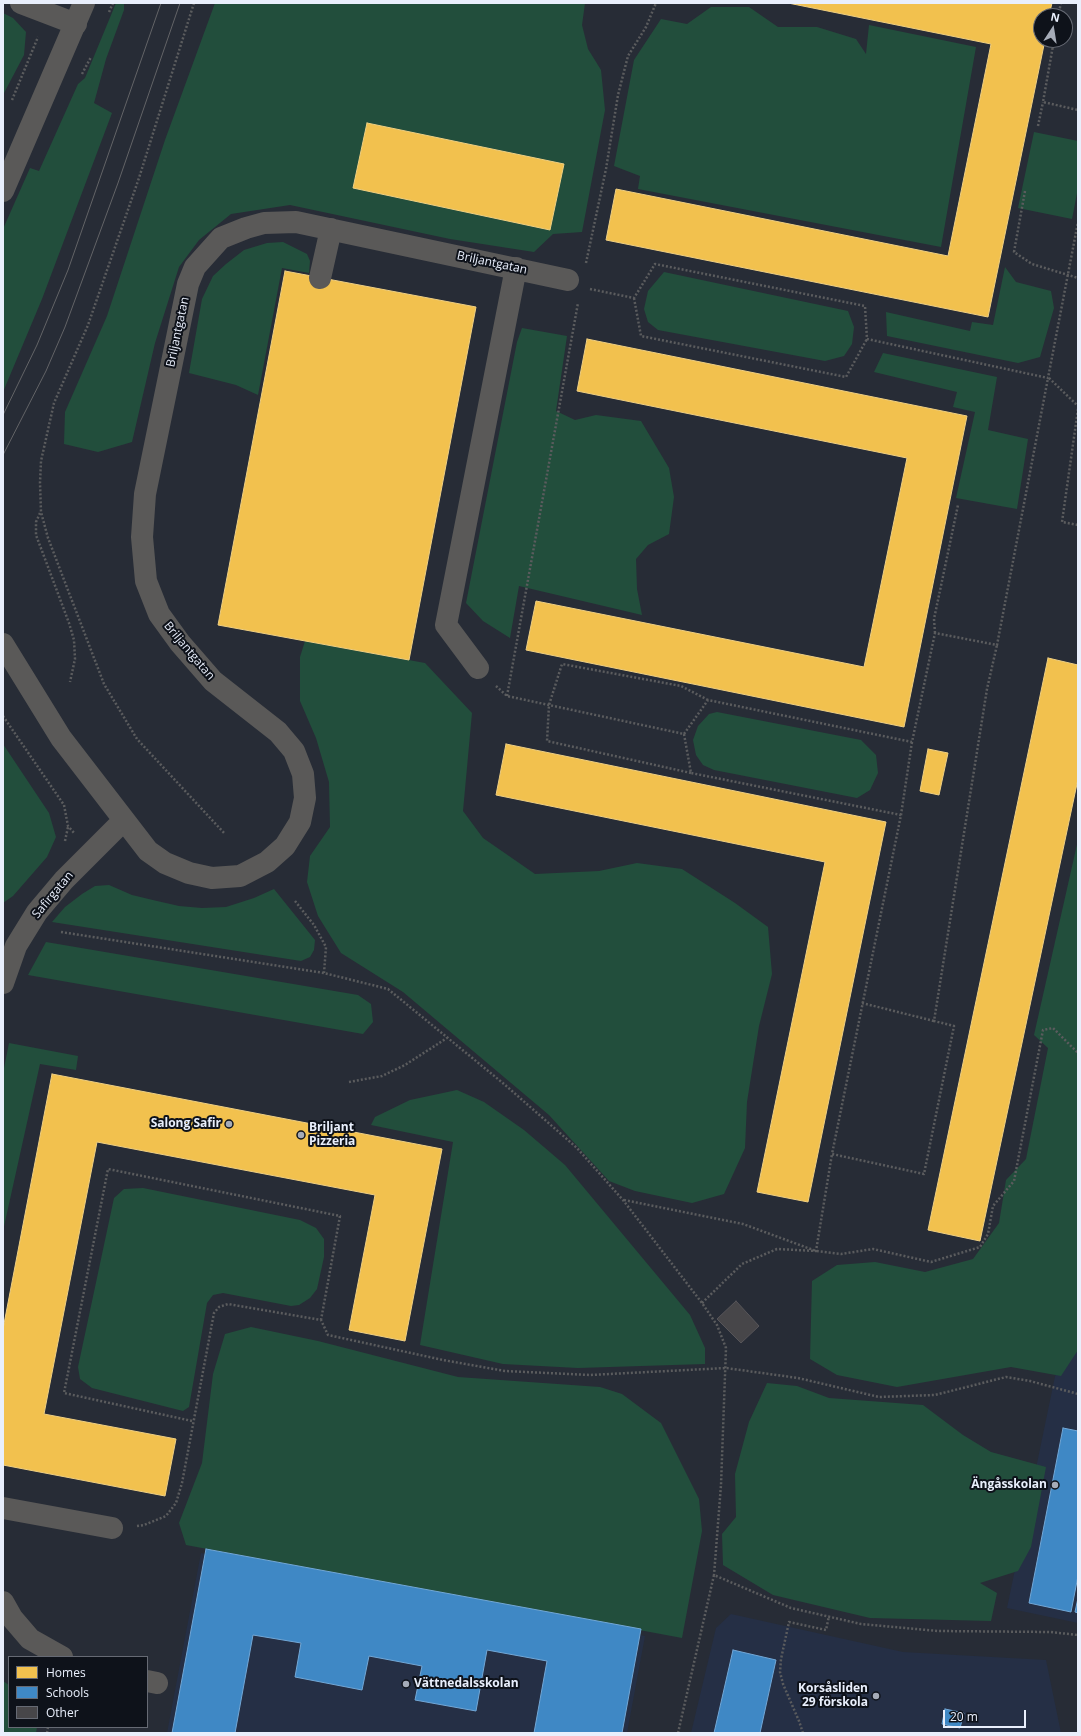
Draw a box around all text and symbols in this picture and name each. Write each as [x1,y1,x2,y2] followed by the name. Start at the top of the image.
[1033,8,1073,48] north arrow
[1049,8,1061,25] text: N
[456,249,528,277] street label: Briljantgatan
[164,296,192,368] street label: Briljantgatan
[160,619,218,683] street label: Briljantgatan
[29,869,77,921] street label: Safirgatan
[151,1117,221,1131] place label: Salong Safir
[224,1119,234,1129] marker: Salong Safir
[309,1121,355,1149] place label: Briljant Pizzeria
[296,1130,306,1140] marker: Briljant Pizzeria
[971,1478,1047,1492] place label: Ängåsskolan
[1050,1480,1060,1490] marker: Ängåsskolan
[8,1656,148,1728] legend
[46,1664,86,1681] text: Homes
[414,1677,519,1691] place label: Vättnedalsskolan
[401,1679,411,1689] marker: Vättnedalsskolan
[798,1682,868,1710] place label: Korsåsliden 29 förskola
[46,1684,89,1701] text: Schools
[871,1691,881,1701] marker: Korsåsliden 29 förskola
[945,1702,1028,1728] scale bar
[46,1704,79,1721] text: Other
[950,1708,978,1725] text: 20 m

